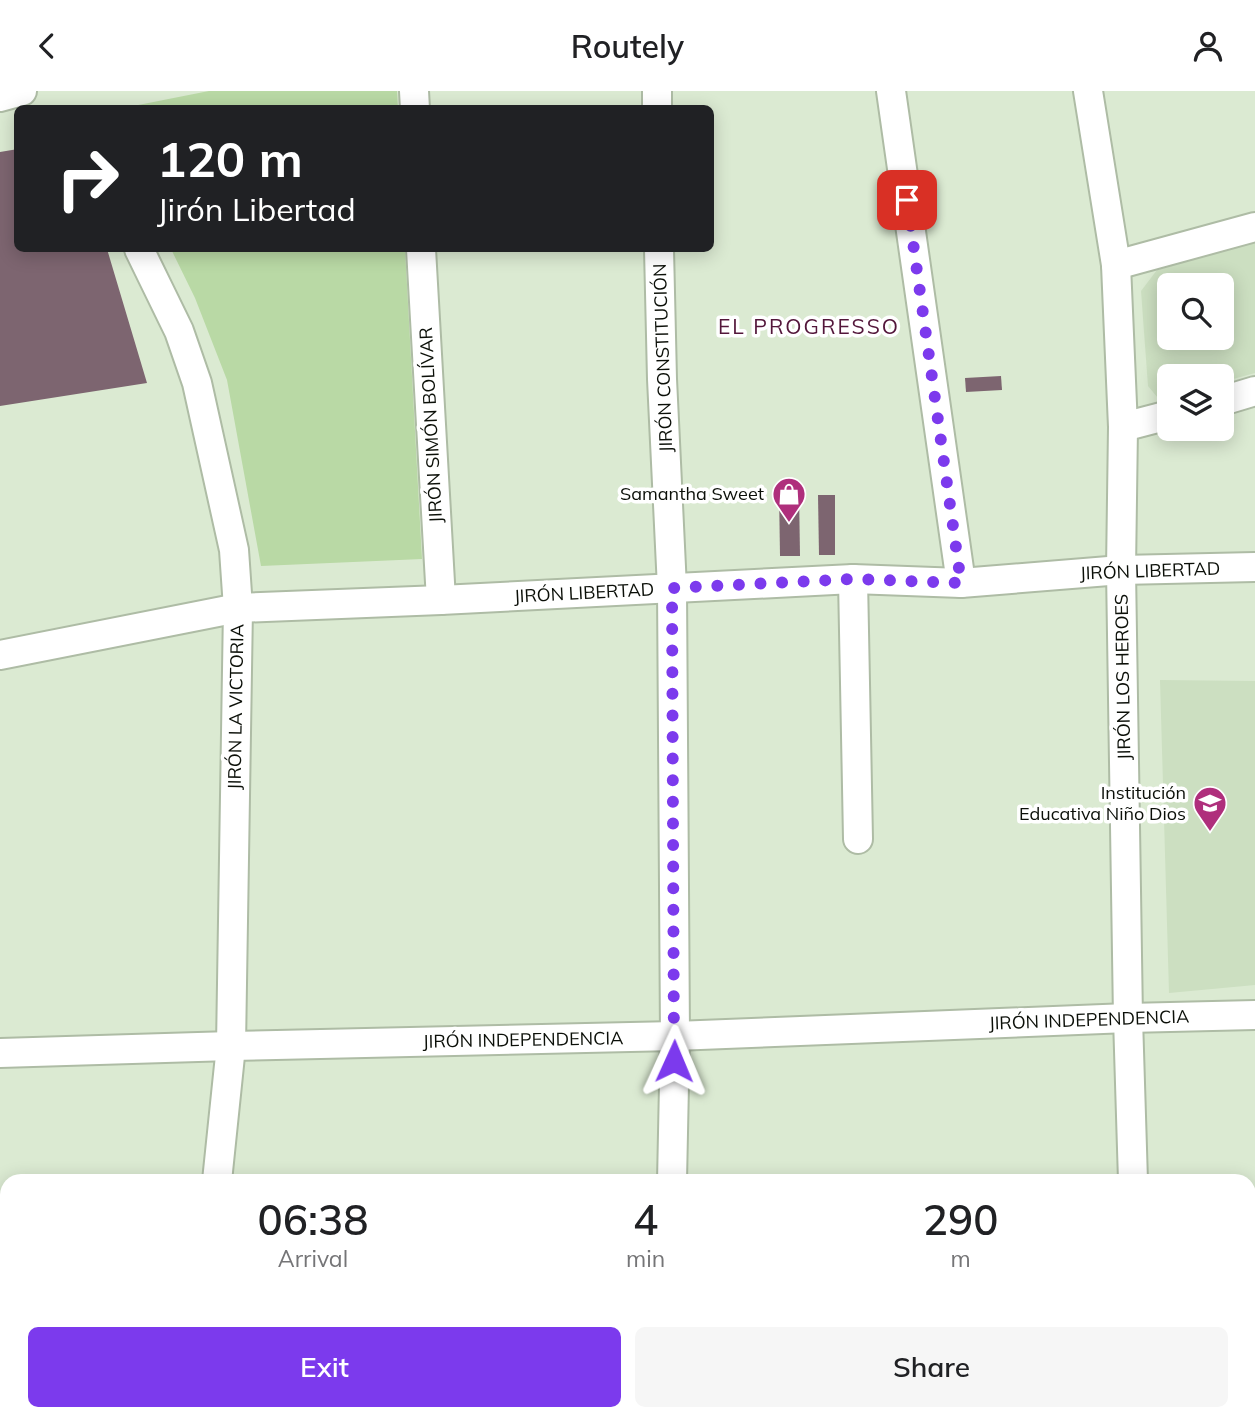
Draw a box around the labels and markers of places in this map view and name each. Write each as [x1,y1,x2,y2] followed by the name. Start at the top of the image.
[877,170,937,230] pin
[770,475,808,524] shop icon: Samantha Sweet
[620,482,764,505] place label: Samantha Sweet
[1019,781,1186,825] place label: Institución Educativa Niño Dios
[1191,784,1229,833] school or university icon: Institución Educativa Niño Dios

